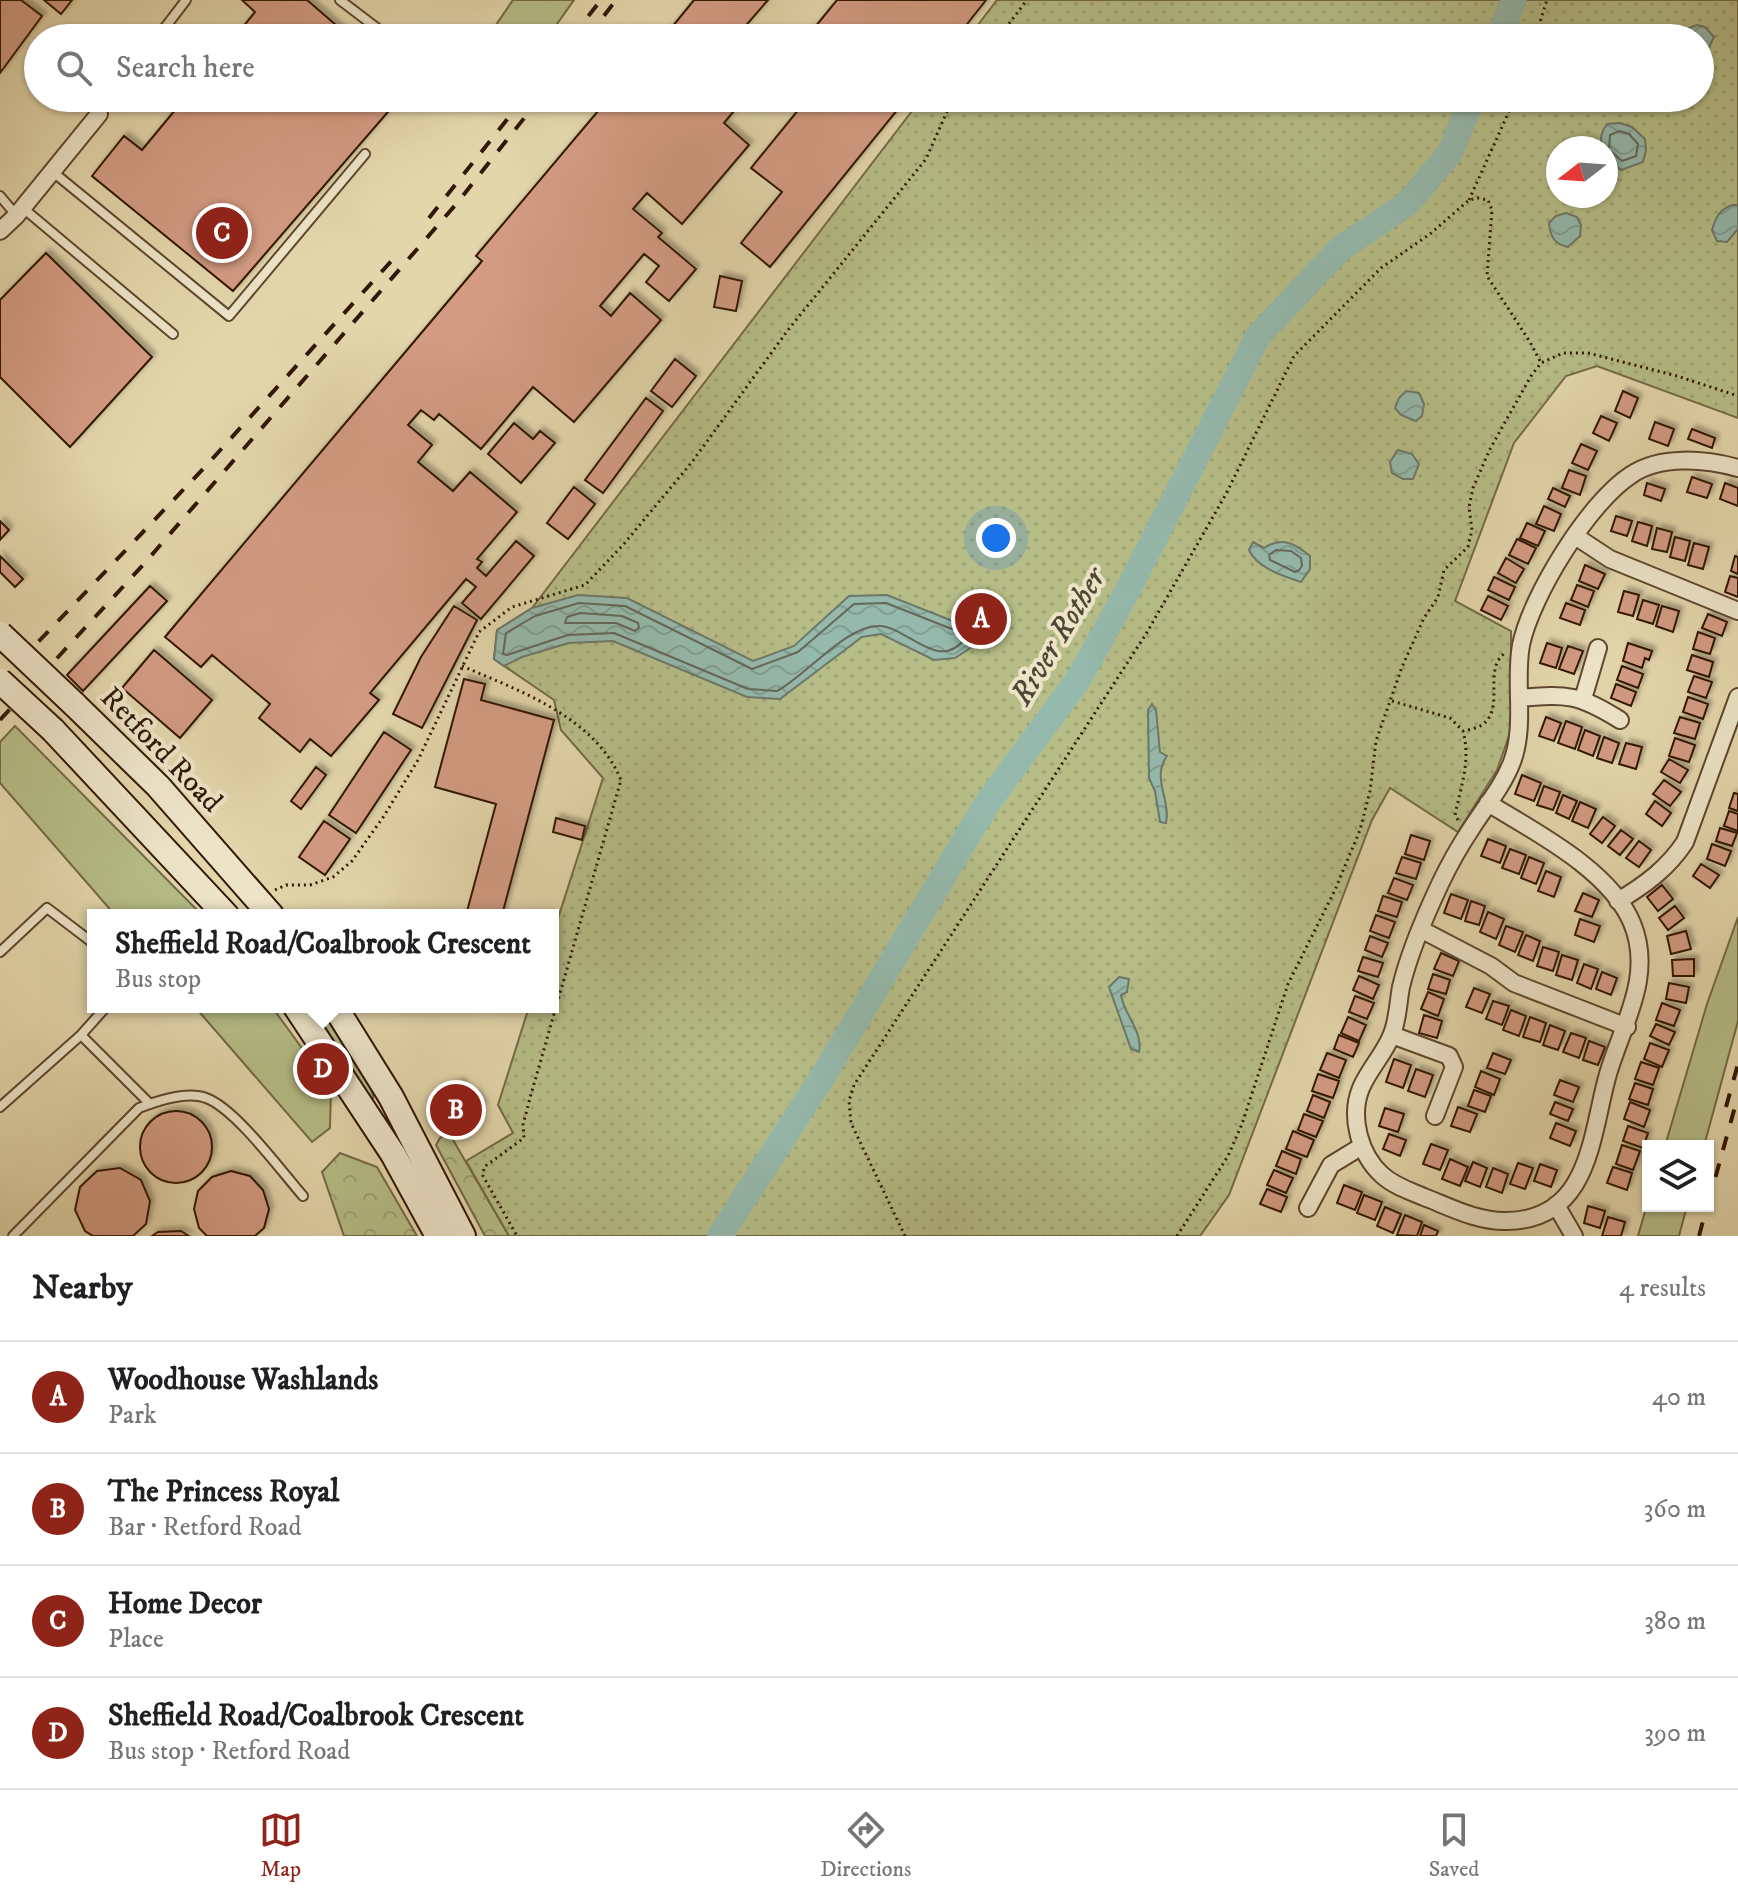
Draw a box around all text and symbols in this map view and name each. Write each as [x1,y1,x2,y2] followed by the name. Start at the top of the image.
[24,24,1714,112] search box
[52,46,96,90] icon: search
[116,50,255,87] text: Search here
[1546,136,1618,208] north arrow
[196,203,248,263] pin: C
[976,518,1016,558] your location
[1002,559,1117,714] water label: River Rother
[955,589,1007,649] pin: A
[92,680,230,821] street label: Retford Road
[87,909,559,1013] popup
[115,926,531,963] text: Sheffield Road/Coalbrook Crescent
[115,963,201,996] text: Bus stop
[297,1039,349,1099] pin: D
[430,1080,482,1140] pin: B
[1642,1140,1714,1212] map controls
[1642,1140,1714,1212] button: layers
[32,1267,133,1309] text: Nearby
[1619,1272,1706,1305] text: 4 results
[108,1362,378,1399] text: Woodhouse Washlands
[50,1381,66,1414] text: A
[1652,1381,1706,1414] text: 40 m
[108,1399,157,1432] text: Park
[108,1474,339,1511] text: The Princess Royal
[50,1493,66,1526] text: B
[1644,1493,1706,1526] text: 360 m
[108,1511,302,1544] text: Bar · Retford Road
[108,1586,262,1623] text: Home Decor
[49,1605,67,1638] text: C
[1644,1605,1706,1638] text: 380 m
[108,1623,164,1656] text: Place
[108,1698,524,1735] text: Sheffield Road/Coalbrook Crescent
[48,1717,68,1750] text: D
[1644,1717,1706,1750] text: 390 m
[108,1735,350,1768] text: Bus stop · Retford Road
[259,1808,303,1883] tab: Map
[820,1808,911,1883] tab: Directions
[1429,1808,1479,1883] tab: Saved

